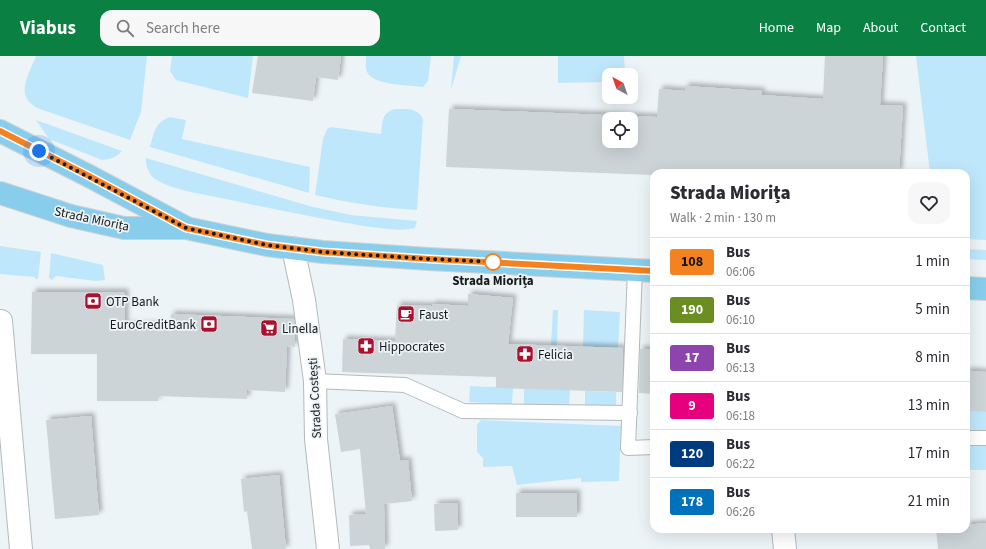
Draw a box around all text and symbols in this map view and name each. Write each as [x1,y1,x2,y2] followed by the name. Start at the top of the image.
[100,10,380,46] search box
[20,15,76,42] text: Viabus
[114,17,136,39] icon: search
[146,18,220,39] text: Search here
[759,18,794,38] text: Home
[816,18,841,38] text: Map
[863,18,898,38] text: About
[920,18,966,38] text: Contact
[602,68,638,104] north arrow
[602,68,638,148] map controls
[602,112,638,148] button: locate
[29,141,49,161] your location
[670,180,791,207] text: Strada Miorița
[908,182,950,224] button: heart
[53,202,131,236] street label: Strada Miorița
[670,209,776,227] text: Walk · 2 min · 130 m
[726,242,750,263] text: Bus
[915,251,950,272] text: 1 min
[681,252,703,272] text: 108
[484,253,502,271] marker: Strada Miorița
[726,263,755,281] text: 06:06
[452,272,534,290] place label: Strada Miorița
[726,290,750,311] text: Bus
[83,291,103,311] bank icon: OTP Bank
[106,293,160,311] place label: OTP Bank
[915,299,950,320] text: 5 min
[681,300,703,320] text: 190
[396,304,416,324] cafe icon: Faust
[419,306,449,324] place label: Faust
[726,311,755,329] text: 06:10
[199,314,219,334] bank icon: EuroCreditBank
[110,316,197,334] place label: EuroCreditBank
[259,318,279,338] supermarket icon: Linella
[282,320,318,338] place label: Linella
[356,336,376,356] pharmacy icon: Hippocrates
[379,338,445,356] place label: Hippocrates
[726,338,750,359] text: Bus
[515,344,535,364] pharmacy icon: Felicia
[538,346,573,364] place label: Felicia
[915,347,950,368] text: 8 min
[685,348,699,368] text: 17
[304,357,326,439] street label: Strada Costești
[726,359,755,377] text: 06:13
[726,386,750,407] text: Bus
[908,395,950,416] text: 13 min
[688,396,696,416] text: 9
[726,407,755,425] text: 06:18
[726,434,750,455] text: Bus
[908,443,950,464] text: 17 min
[681,444,703,464] text: 120
[726,455,755,473] text: 06:22
[726,482,750,503] text: Bus
[908,491,950,512] text: 21 min
[681,492,703,512] text: 178
[726,503,755,521] text: 06:26

